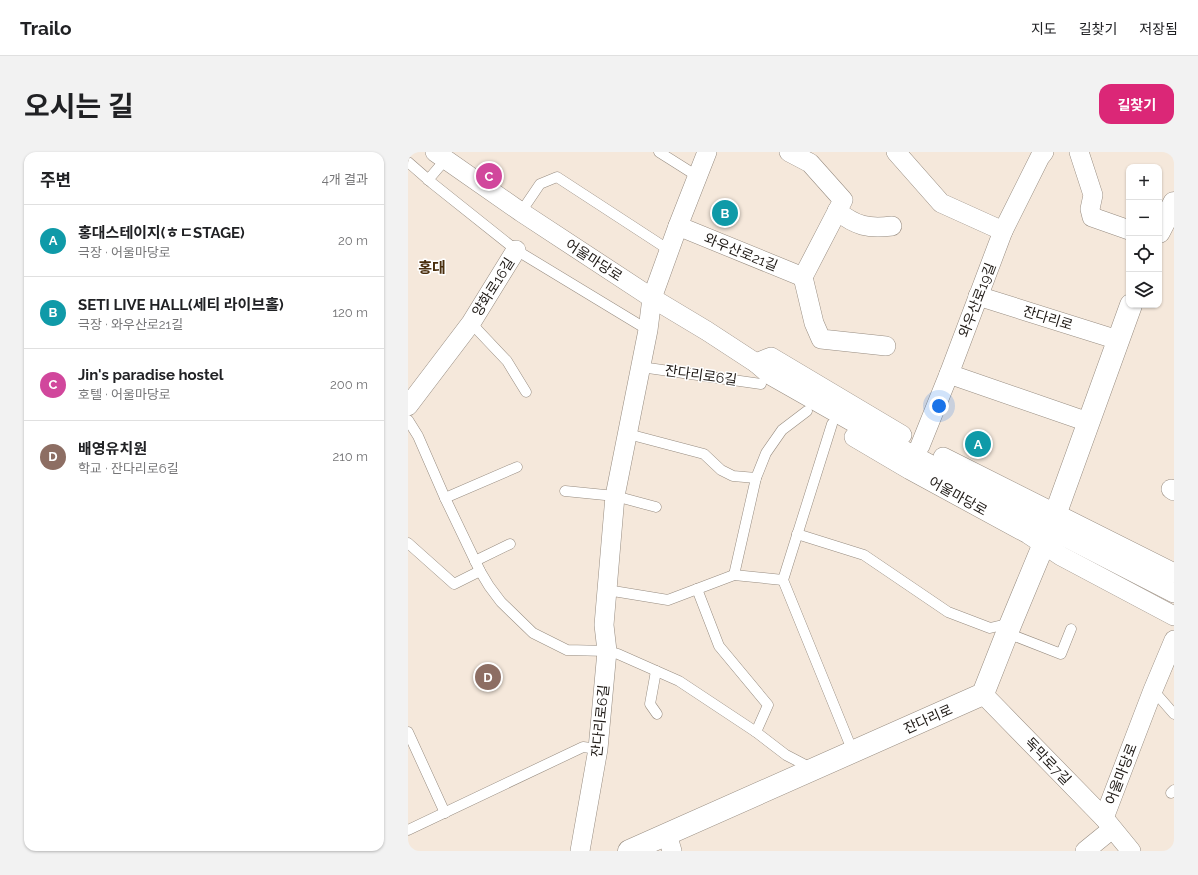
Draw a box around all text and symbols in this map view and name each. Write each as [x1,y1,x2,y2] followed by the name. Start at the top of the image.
[20,17,71,39] text: Trailo
[1031,21,1057,37] text: 지도
[1079,21,1117,37] text: 길찾기
[1139,21,1178,37] text: 저장됨
[1099,84,1174,124] button: 길찾기
[24,90,134,123] text: 오시는 길
[476,161,502,191] pin: C
[1126,164,1162,308] map controls
[1126,164,1162,200] button: +
[40,170,71,190] text: 주변
[322,172,368,187] text: 4개 결과
[712,198,738,228] pin: B
[1126,200,1162,236] button: −
[78,224,245,242] text: 홍대스테이지(ㅎㄷSTAGE)
[702,230,780,274] street label: 와우산로21길
[49,233,57,248] text: A
[338,233,368,248] text: 20 m
[563,236,625,284] street label: 어울마당로
[1126,236,1162,272] button: locate
[78,245,171,260] text: 극장 · 어울마당로
[469,255,517,319] street label: 양화로16길
[418,259,446,277] district label: 홍대
[955,260,999,340] street label: 와우산로19길
[1126,272,1162,308] button: layers
[78,296,284,314] text: SETI LIVE HALL(세티 라이브홀)
[1021,303,1075,333] street label: 잔다리로
[49,305,57,320] text: B
[332,305,368,320] text: 120 m
[78,317,183,332] text: 극장 · 와우산로21길
[664,362,738,388] street label: 잔다리로6길
[78,366,223,384] text: Jin's paradise hostel
[49,377,57,392] text: C
[330,377,368,392] text: 200 m
[78,387,171,402] text: 호텔 · 어울마당로
[929,396,949,416] your location
[965,429,991,459] pin: A
[78,440,147,458] text: 배영유치원
[48,449,58,464] text: D
[332,449,368,464] text: 210 m
[78,461,179,476] text: 학교 · 잔다리로6길
[926,473,990,519] street label: 어울마당로
[475,662,501,692] pin: D
[588,684,612,758] street label: 잔다리로6길
[901,701,955,737] street label: 잔다리로
[1022,734,1074,788] street label: 독막로7길
[1102,741,1140,807] street label: 어울마당로

